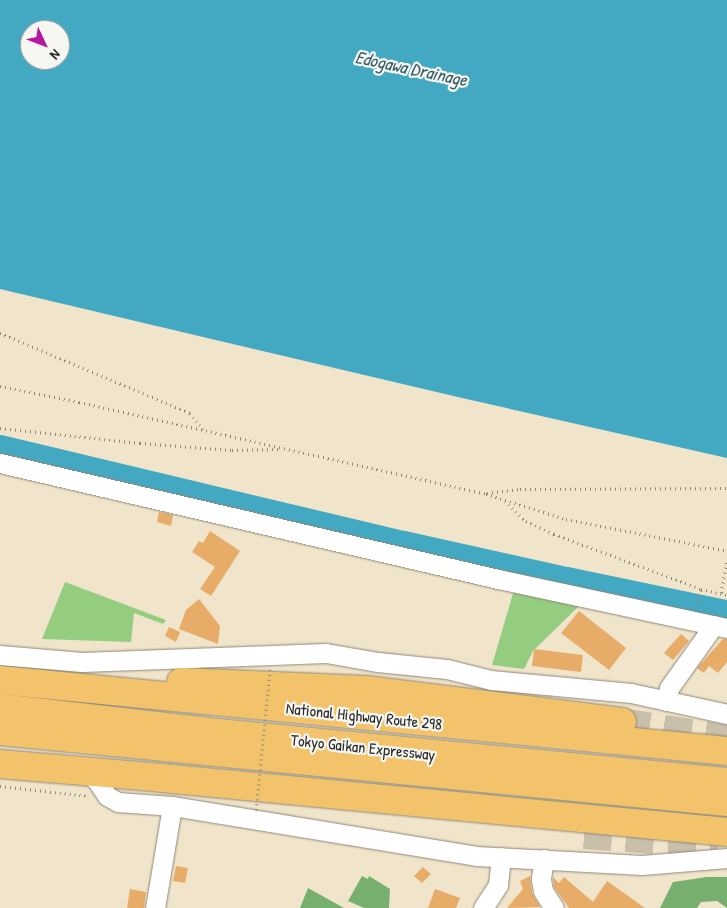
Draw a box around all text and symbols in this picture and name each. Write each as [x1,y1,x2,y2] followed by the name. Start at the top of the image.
[20,20,70,70] north arrow
[46,46,65,64] text: N
[353,47,469,91] water label: Edogawa Drainage
[285,698,443,734] street label: National Highway Route 298
[290,730,436,764] street label: Tokyo Gaikan Expressway

